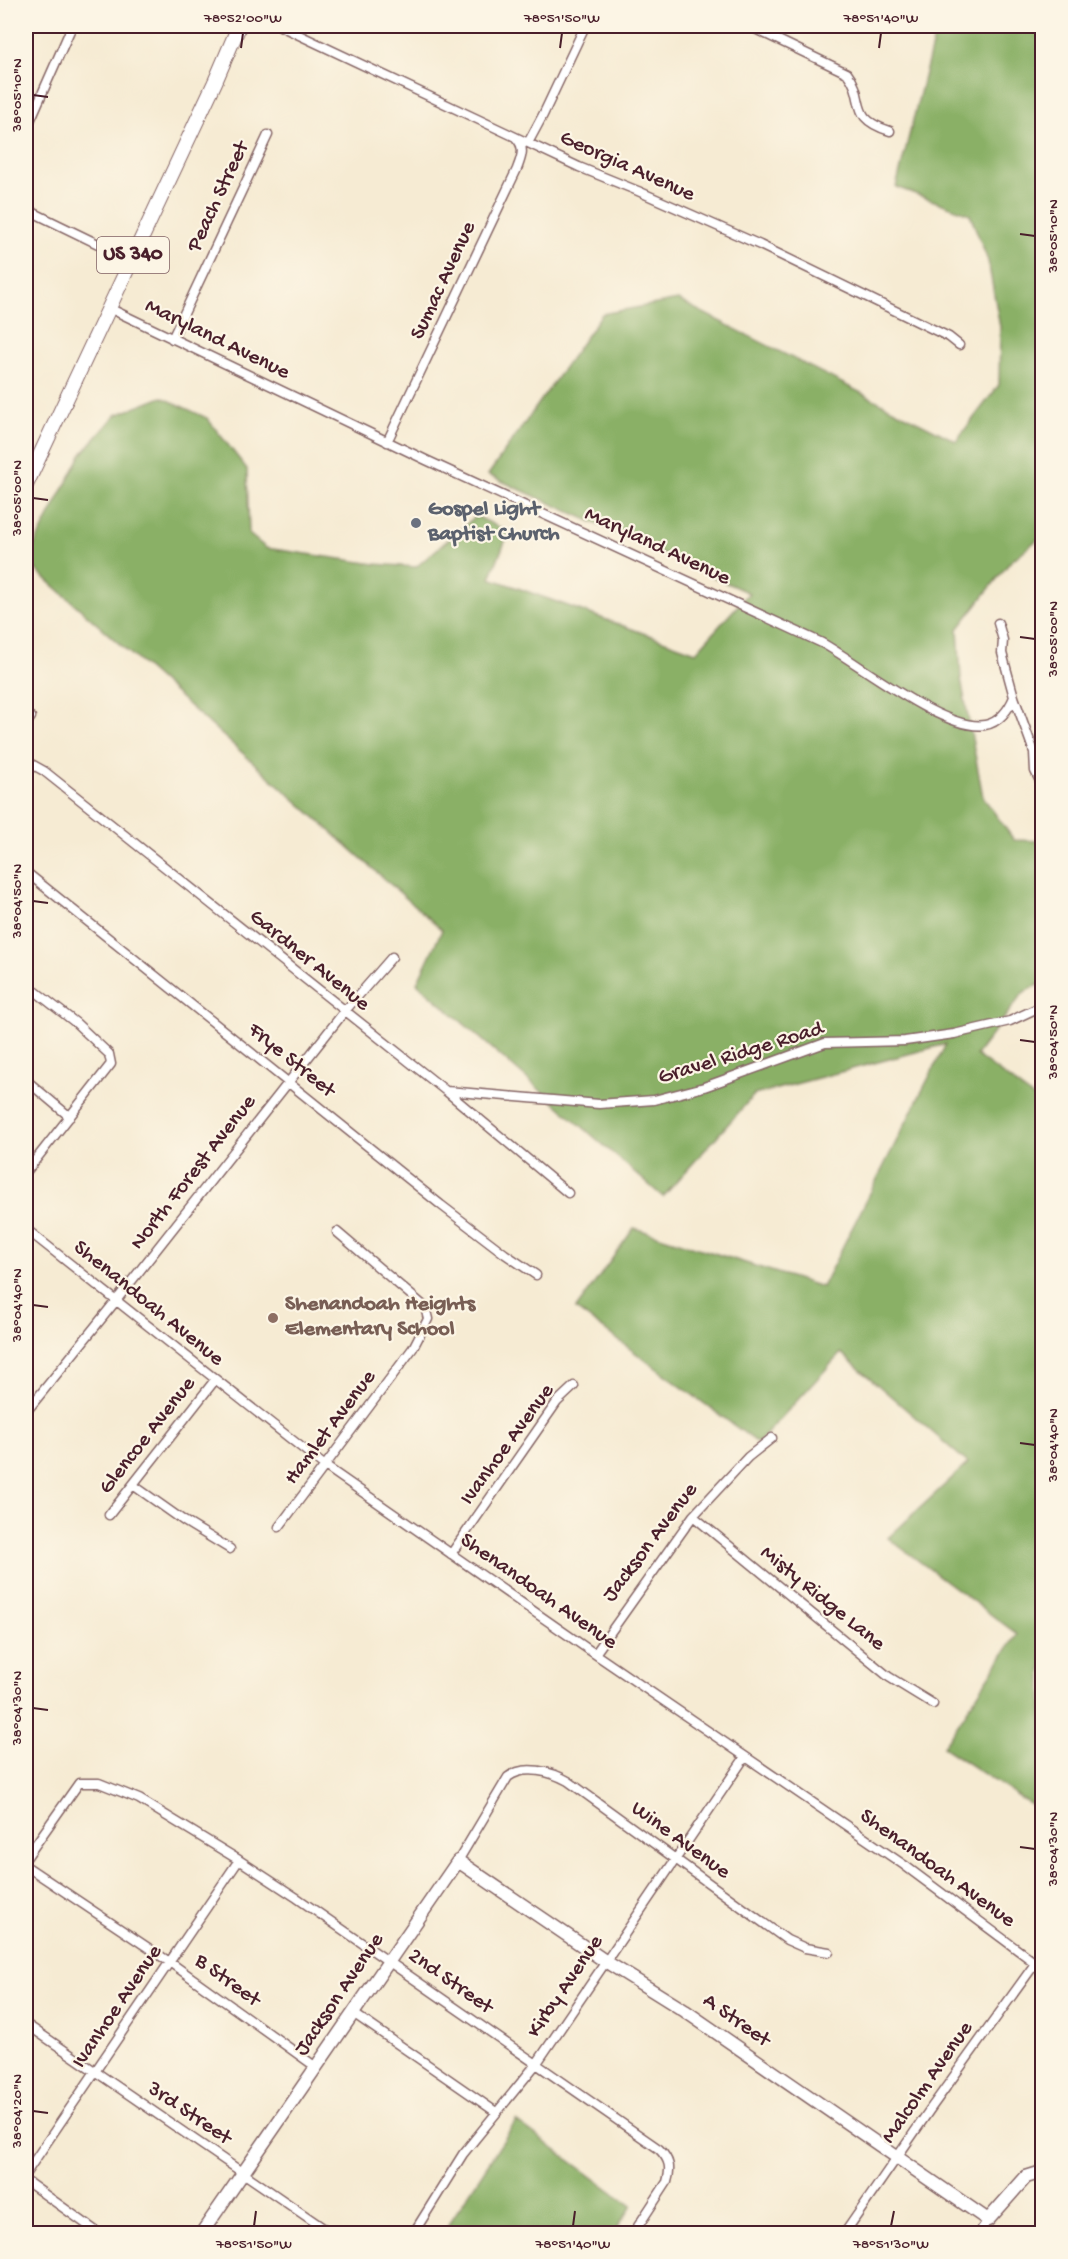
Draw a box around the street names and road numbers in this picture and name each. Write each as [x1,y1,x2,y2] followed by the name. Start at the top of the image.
[555,126,699,209] street label: Georgia Avenue
[182,136,257,257] street label: Peach Street
[405,217,483,344] street label: Sumac Avenue
[97,237,169,273] road number: US 340
[140,294,294,387] street label: Maryland Avenue
[580,502,735,592] street label: Maryland Avenue
[243,904,375,1018] street label: Gardner Avenue
[655,1016,829,1091] street label: Gravel Ridge Road
[241,1017,342,1105] street label: Frye Street
[125,1090,263,1256] street label: North Forest Avenue
[67,1235,229,1373] street label: Shenandoah Avenue
[279,1365,383,1491] street label: Hamlet Avenue
[94,1371,202,1500] street label: Glencoe Avenue
[455,1379,561,1511] street label: Ivanhoe Avenue
[598,1478,705,1608] street label: Jackson Avenue
[454,1528,622,1656] street label: Shenandoah Avenue
[754,1541,890,1658] street label: Misty Ridge Lane
[625,1796,735,1886] street label: Wine Avenue
[854,1804,1020,1935] street label: Shenandoah Avenue
[289,1928,391,2061] street label: Jackson Avenue
[522,1930,610,2043] street label: Kirby Avenue
[67,1940,169,2074] street label: Ivanhoe Avenue
[402,1943,499,2022] street label: 2nd Street
[188,1948,267,2015] street label: B Street
[697,1988,777,2055] street label: A Street
[876,2016,980,2149] street label: Malcolm Avenue
[141,2076,238,2153] street label: 3rd Street

